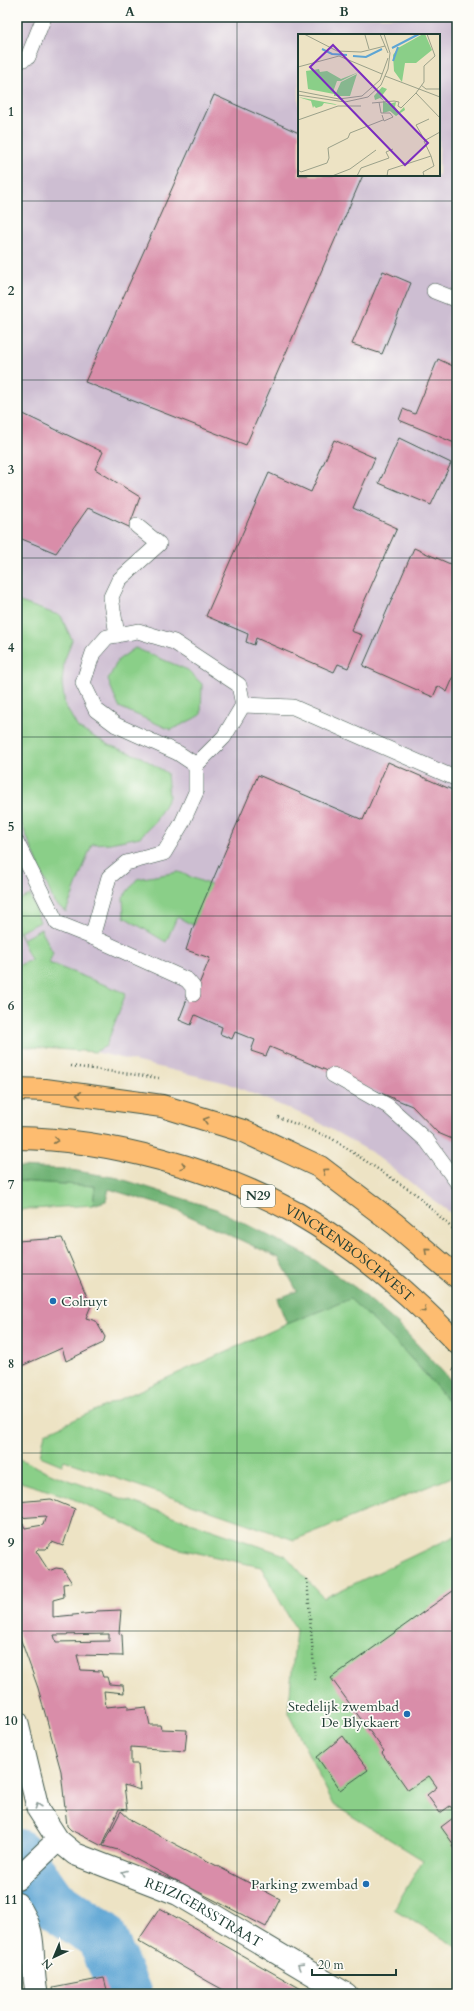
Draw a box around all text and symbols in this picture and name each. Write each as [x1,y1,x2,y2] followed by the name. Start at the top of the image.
[125,3,135,21] text: A
[339,3,349,21] text: B
[298,34,440,176] inset map
[8,103,14,121] text: 1
[8,282,15,300] text: 2
[8,461,15,479] text: 3
[8,639,15,657] text: 4
[8,818,14,836] text: 5
[8,997,15,1015] text: 6
[76,1091,82,1100] one-way arrow
[203,1116,210,1125] one-way arrow
[53,1135,59,1144] one-way arrow
[179,1161,186,1170] one-way arrow
[323,1169,330,1176] one-way arrow
[8,1176,15,1194] text: 7
[241,1185,275,1207] road number: N29
[282,1199,418,1306] street label: VINCKENBOSCHVEST
[425,1249,432,1256] one-way arrow
[61,1292,108,1311] place label: Colruyt
[48,1296,58,1306] marker: Colruyt
[420,1306,427,1313] one-way arrow
[8,1355,14,1373] text: 8
[8,1534,15,1552] text: 9
[288,1697,400,1732] place label: Stedelijk zwembad De Blyckaert
[402,1709,412,1719] marker: Stedelijk zwembad De Blyckaert
[4,1712,18,1730] text: 10
[34,1803,43,1810] one-way arrow
[121,1869,128,1877] one-way arrow
[142,1873,266,1952] street label: REIZIGERSSTRAAT
[251,1875,359,1894] place label: Parking zwembad
[361,1879,371,1889] marker: Parking zwembad
[4,1891,18,1909] text: 11
[34,1937,74,1977] north arrow
[312,1951,396,1977] scale bar
[38,1955,56,1973] text: N
[318,1957,345,1973] text: 20 m
[298,1964,305,1971] one-way arrow

